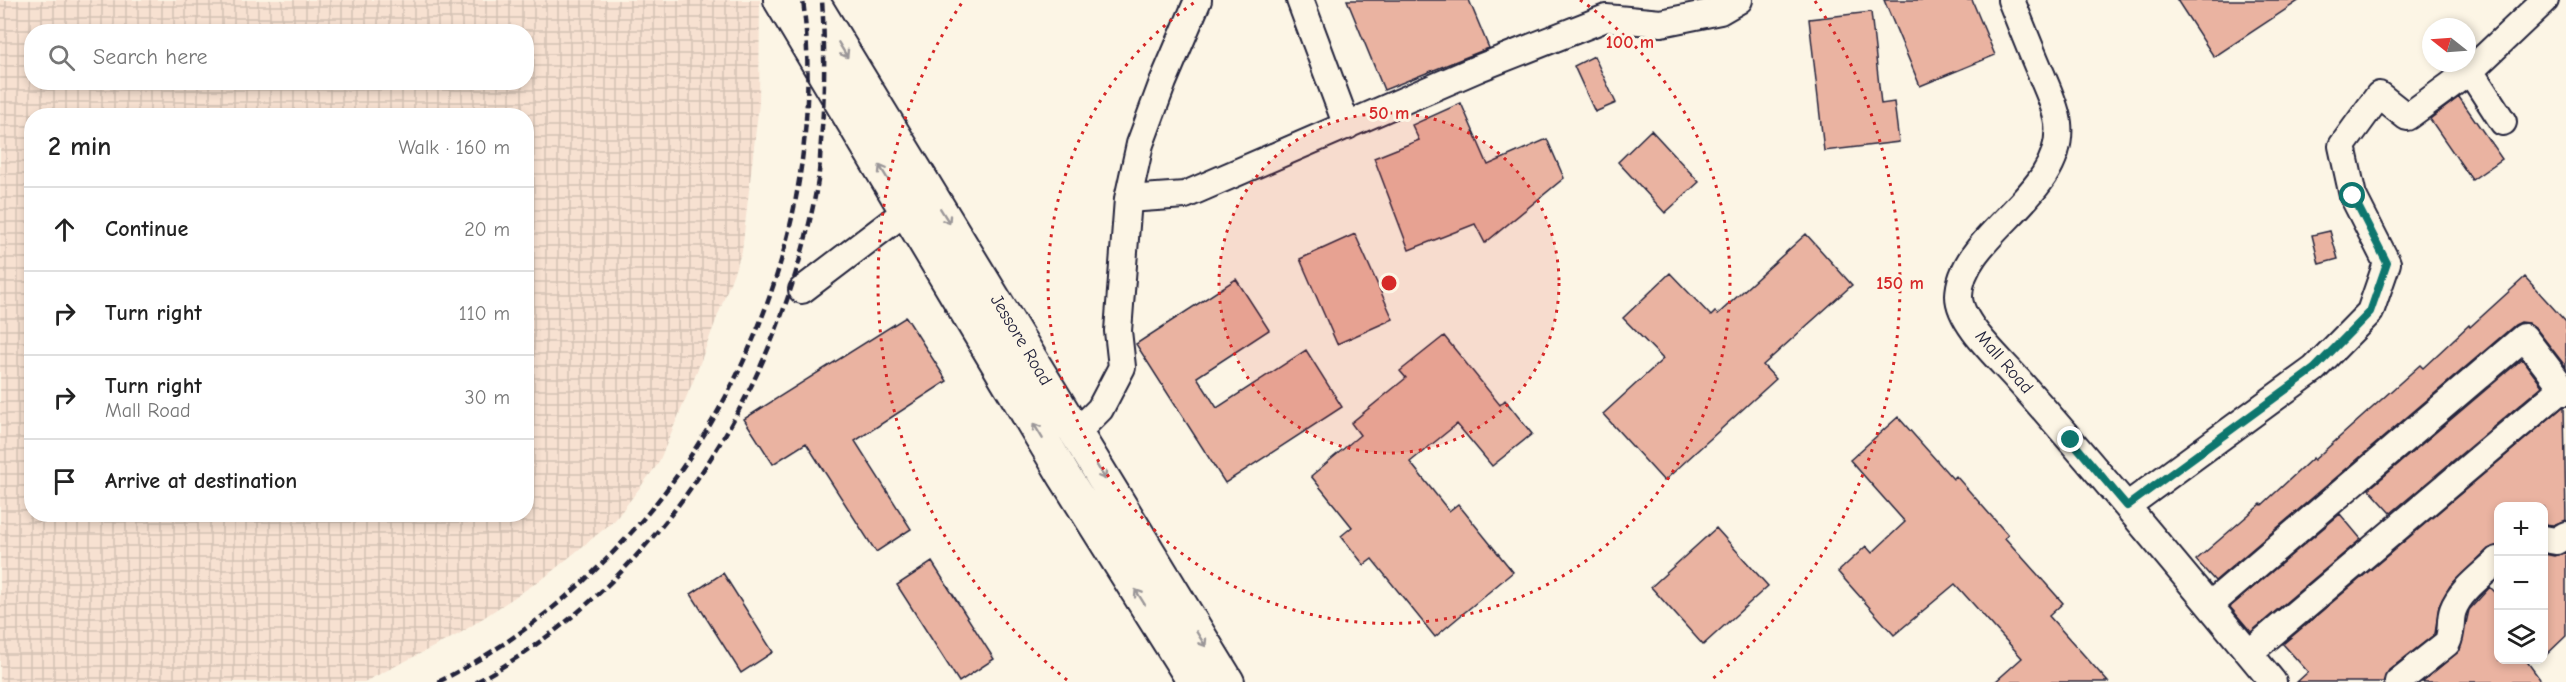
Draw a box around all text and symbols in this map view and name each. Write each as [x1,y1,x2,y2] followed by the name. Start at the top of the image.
[2422,18,2476,72] north arrow
[24,24,534,90] search box
[1606,32,1654,53] text: 100 m
[45,41,78,74] icon: search
[837,41,849,58] one-way arrow
[93,44,208,70] text: Search here
[1369,103,1409,124] text: 50 m
[48,132,111,162] text: 2 min
[399,136,510,159] text: Walk · 160 m
[878,165,889,183] one-way arrow
[2339,182,2365,208] route start
[939,207,951,224] one-way arrow
[48,213,81,246] icon: ahead
[105,216,188,242] text: Continue
[464,218,510,241] text: 20 m
[1379,273,1399,293] centre of rings
[1876,273,1924,294] text: 150 m
[986,291,1056,389] street label: Jessore Road
[48,297,81,330] icon: right
[105,300,202,326] text: Turn right
[459,302,510,325] text: 110 m
[1971,326,2037,398] street label: Mall Road
[105,373,202,399] text: Turn right
[48,381,81,414] icon: right
[464,386,510,409] text: 30 m
[105,399,191,422] text: Mall Road
[1031,423,1043,440] one-way arrow
[2057,426,2083,452] route end
[1095,463,1107,480] one-way arrow
[48,465,81,498] icon: arrive
[105,468,297,494] text: Arrive at destination
[2494,502,2548,664] map controls
[2494,502,2548,556] button: +
[2494,556,2548,610] button: −
[1134,589,1146,606] one-way arrow
[2494,610,2548,664] button: layers
[1196,630,1208,647] one-way arrow

